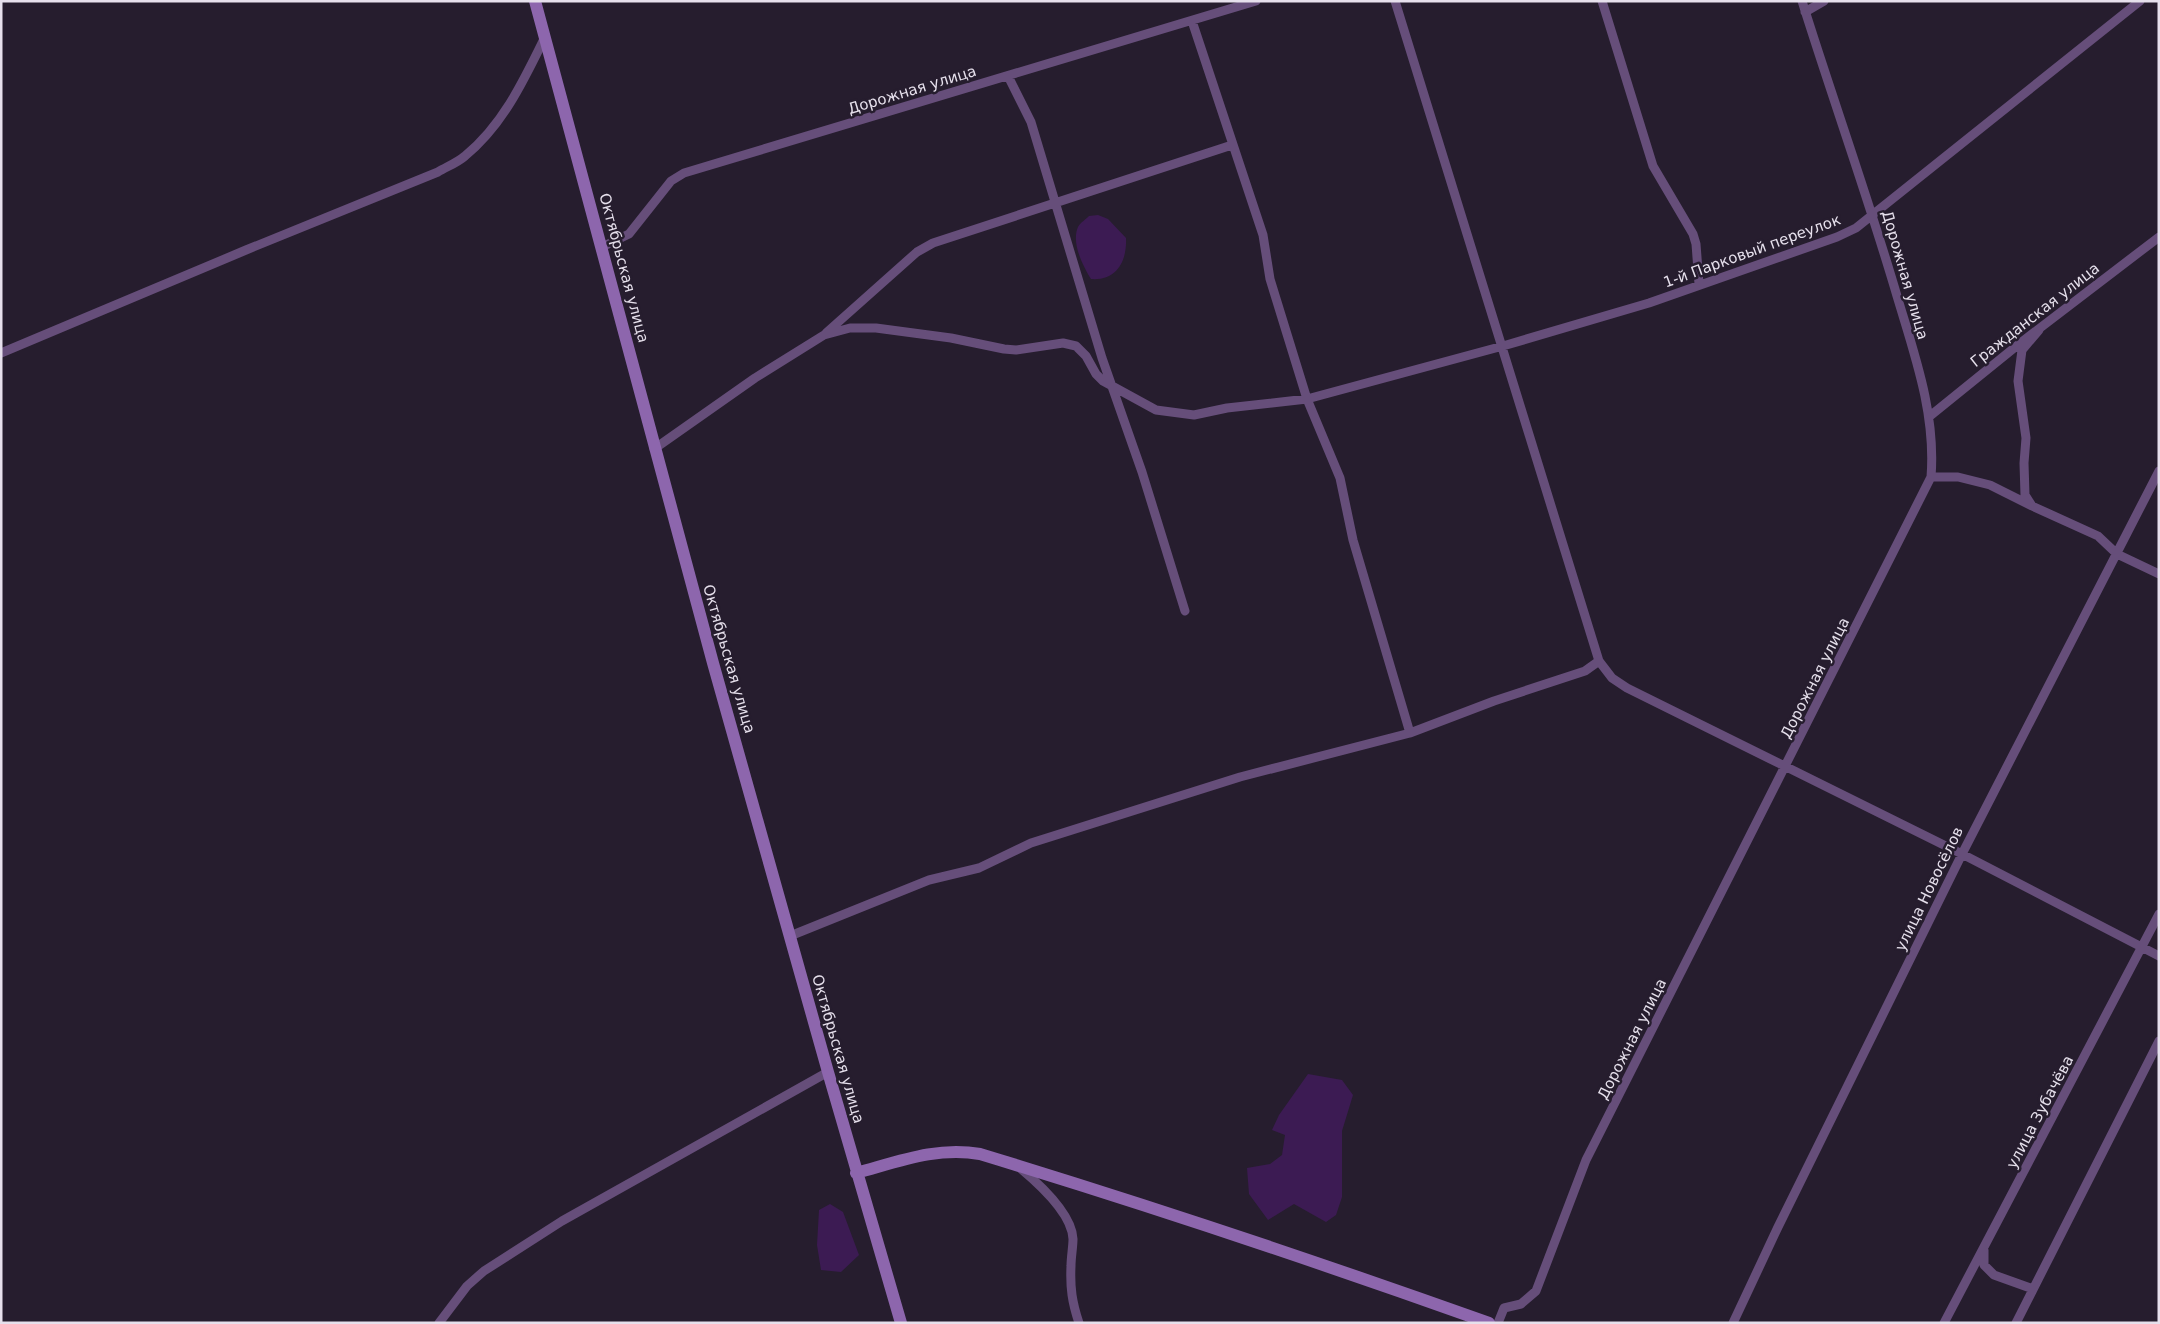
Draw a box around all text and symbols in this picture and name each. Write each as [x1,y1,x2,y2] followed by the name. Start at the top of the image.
[846,62,978,118] street label: Дорожная улица
[595,191,653,345] street label: Октябрьская улица
[1878,208,1932,342] street label: Дорожная улица
[1661,210,1843,292] street label: 1-й Парковый переулок
[1967,259,2103,371] street label: Гражданская улица
[699,582,759,736] street label: Октябрьская улица
[1777,614,1853,742] street label: Дорожная улица
[1891,824,1967,954] street label: улица Новосёлов
[808,972,868,1126] street label: Октябрьская улица
[1594,975,1670,1103] street label: Дорожная улица
[2003,1052,2077,1172] street label: улица Зубачёва

